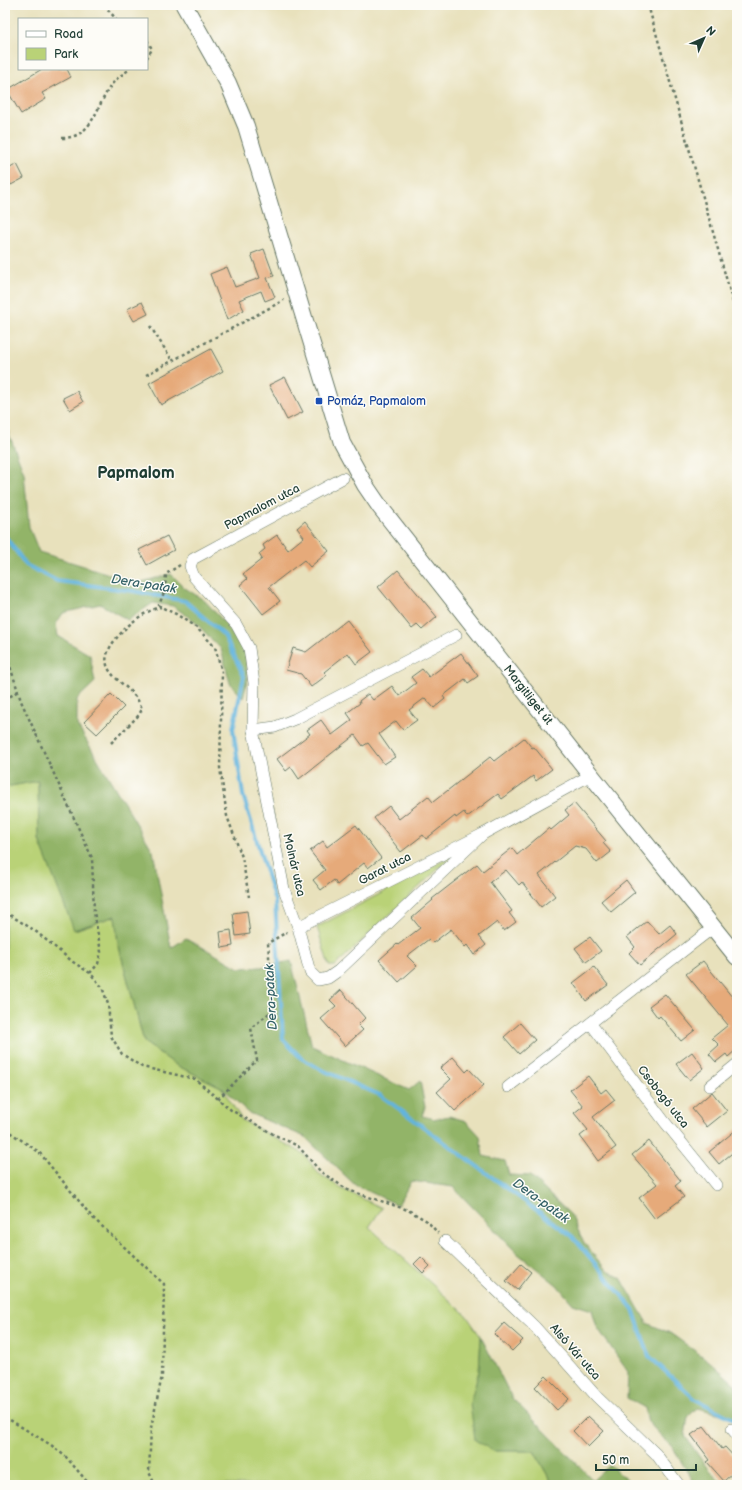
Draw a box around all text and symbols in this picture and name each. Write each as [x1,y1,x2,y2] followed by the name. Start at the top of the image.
[18,18,148,70] legend
[684,18,724,58] north arrow
[703,24,718,39] text: N
[54,27,83,42] text: Road
[54,47,78,62] text: Park
[327,394,426,409] place label: Pomáz, Papmalom
[314,396,324,406] marker: Pomáz, Papmalom
[97,464,175,483] district label: Papmalom
[222,481,302,533] street label: Papmalom utca
[110,571,178,597] water label: Dera-patak
[500,662,556,728] street label: Margitliget út
[279,832,309,898] street label: Molnár utca
[356,849,414,889] street label: Garat utca
[261,963,281,1030] water label: Dera-patak
[634,1063,692,1131] street label: Csobogó utca
[510,1175,573,1227] water label: Dera-patak
[546,1321,604,1383] street label: Alsó Vár utca
[596,1446,696,1472] scale bar
[602,1453,629,1468] text: 50 m

